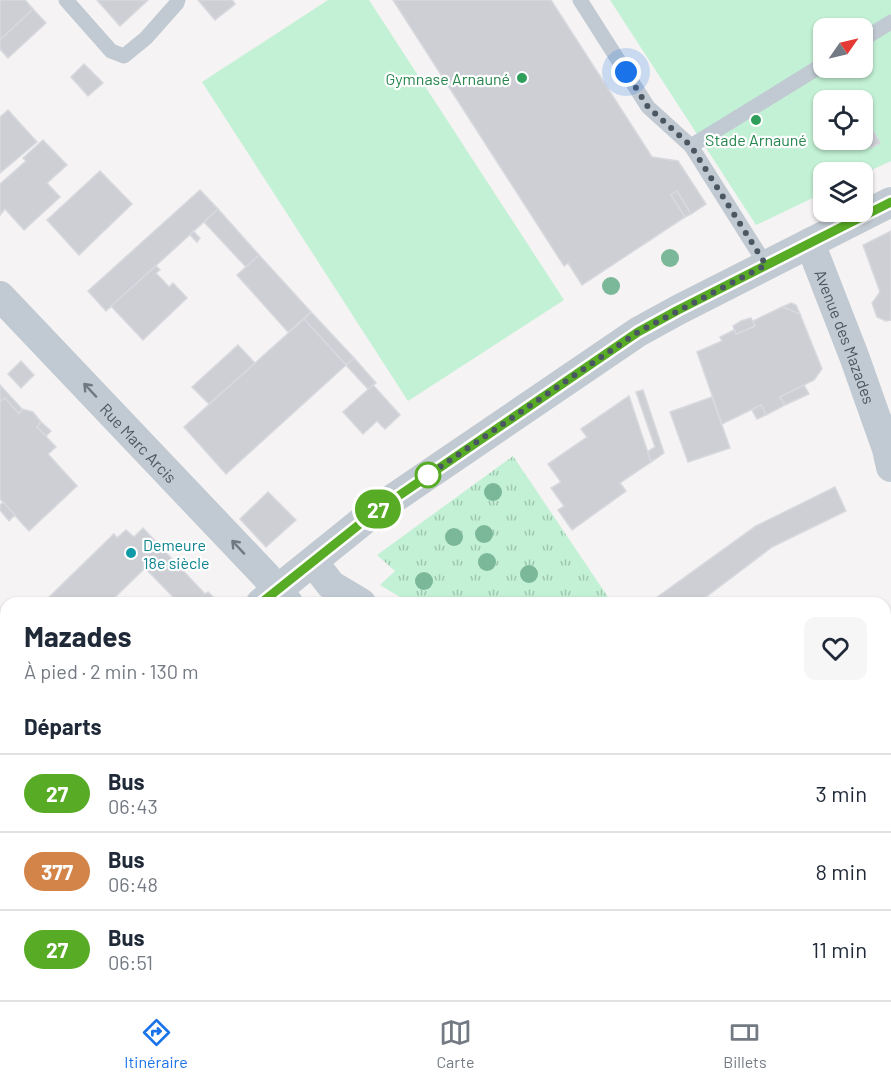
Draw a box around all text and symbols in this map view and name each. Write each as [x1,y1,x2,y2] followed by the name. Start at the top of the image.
[813,18,873,78] north arrow
[813,18,873,222] map controls
[611,57,641,87] your location
[385,69,510,88] place label: Gymnase Arnauné
[515,71,529,85] marker: Gymnase Arnauné
[813,90,873,150] button: locate
[749,113,763,127] marker: Stade Arnauné
[705,130,807,149] place label: Stade Arnauné
[813,162,873,222] button: layers
[812,267,880,406] street label: Avenue des Mazades
[83,383,97,398] one-way arrow
[97,399,181,486] street label: Rue Marc Arcis
[415,462,441,488] unlabelled marker
[351,490,405,528] line badge: 27
[367,497,389,522] text: 27
[143,535,210,572] place label: Demeure 18e siècle
[231,540,245,555] one-way arrow
[124,546,138,560] marker: Demeure 18e siècle
[804,617,867,680] button: heart
[24,619,131,653] text: Mazades
[24,659,199,683] text: À pied · 2 min · 130 m
[24,713,102,739] text: Départs
[108,768,145,794] text: Bus
[816,780,867,806] text: 3 min
[46,781,68,806] text: 27
[108,794,158,818] text: 06:43
[108,846,145,872] text: Bus
[815,858,867,884] text: 8 min
[41,859,73,884] text: 377
[108,872,158,896] text: 06:48
[108,924,145,950] text: Bus
[811,936,867,962] text: 11 min
[46,937,68,962] text: 27
[108,950,153,974] text: 06:51
[124,1016,188,1071] tab: Itinéraire
[437,1016,474,1071] tab: Carte
[723,1016,767,1071] tab: Billets

